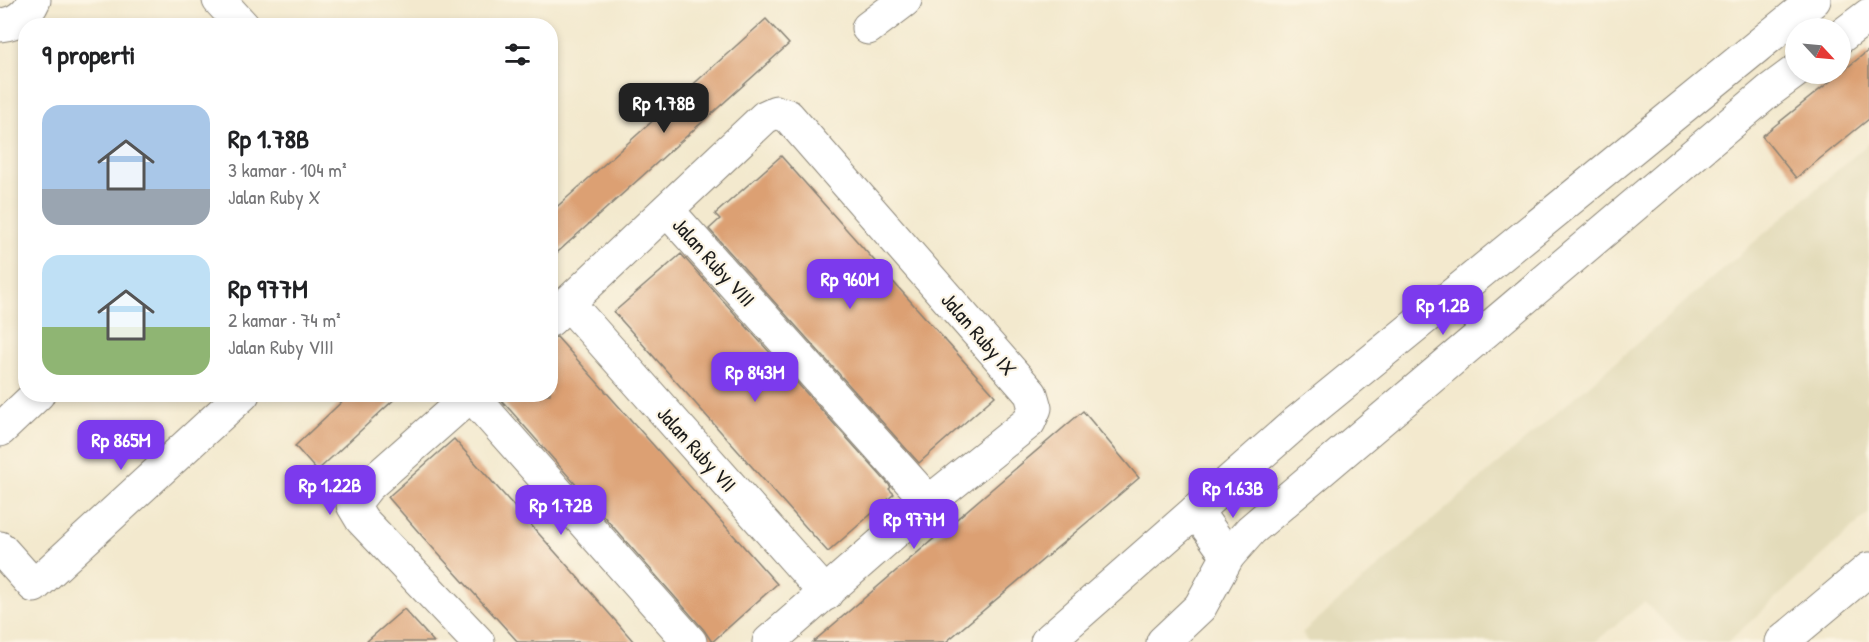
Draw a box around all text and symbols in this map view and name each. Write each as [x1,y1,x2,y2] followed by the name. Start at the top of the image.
[1785,18,1851,84] north arrow
[1785,18,1851,84] map controls
[42,37,135,72] text: 9 properti
[501,38,534,71] icon: filters
[602,83,726,134] pin: Rp 1.78B
[633,89,695,116] text: Rp 1.78B
[228,121,309,156] text: Rp 1.78B
[90,129,162,201] icon: home
[228,156,347,183] text: 3 kamar · 104 m²
[228,183,320,210] text: Jalan Ruby X
[666,211,762,313] street label: Jalan Ruby VIII
[795,259,905,310] pin: Rp 960M
[821,265,879,292] text: Rp 960M
[228,271,308,306] text: Rp 977M
[90,279,162,351] icon: home
[1388,285,1498,336] pin: Rp 1.2B
[935,286,1024,382] street label: Jalan Ruby IX
[1416,291,1470,318] text: Rp 1.2B
[228,306,341,333] text: 2 kamar · 74 m²
[228,333,334,360] text: Jalan Ruby VIII
[700,352,810,403] pin: Rp 843M
[725,358,785,385] text: Rp 843M
[651,400,743,498] street label: Jalan Ruby VII
[66,420,176,471] pin: Rp 865M
[91,426,151,453] text: Rp 865M
[268,465,392,516] pin: Rp 1.22B
[1171,468,1295,519] pin: Rp 1.63B
[299,471,361,498] text: Rp 1.22B
[1203,474,1263,501] text: Rp 1.63B
[499,485,623,536] pin: Rp 1.72B
[529,491,593,518] text: Rp 1.72B
[859,499,969,550] pin: Rp 977M
[883,505,945,532] text: Rp 977M

